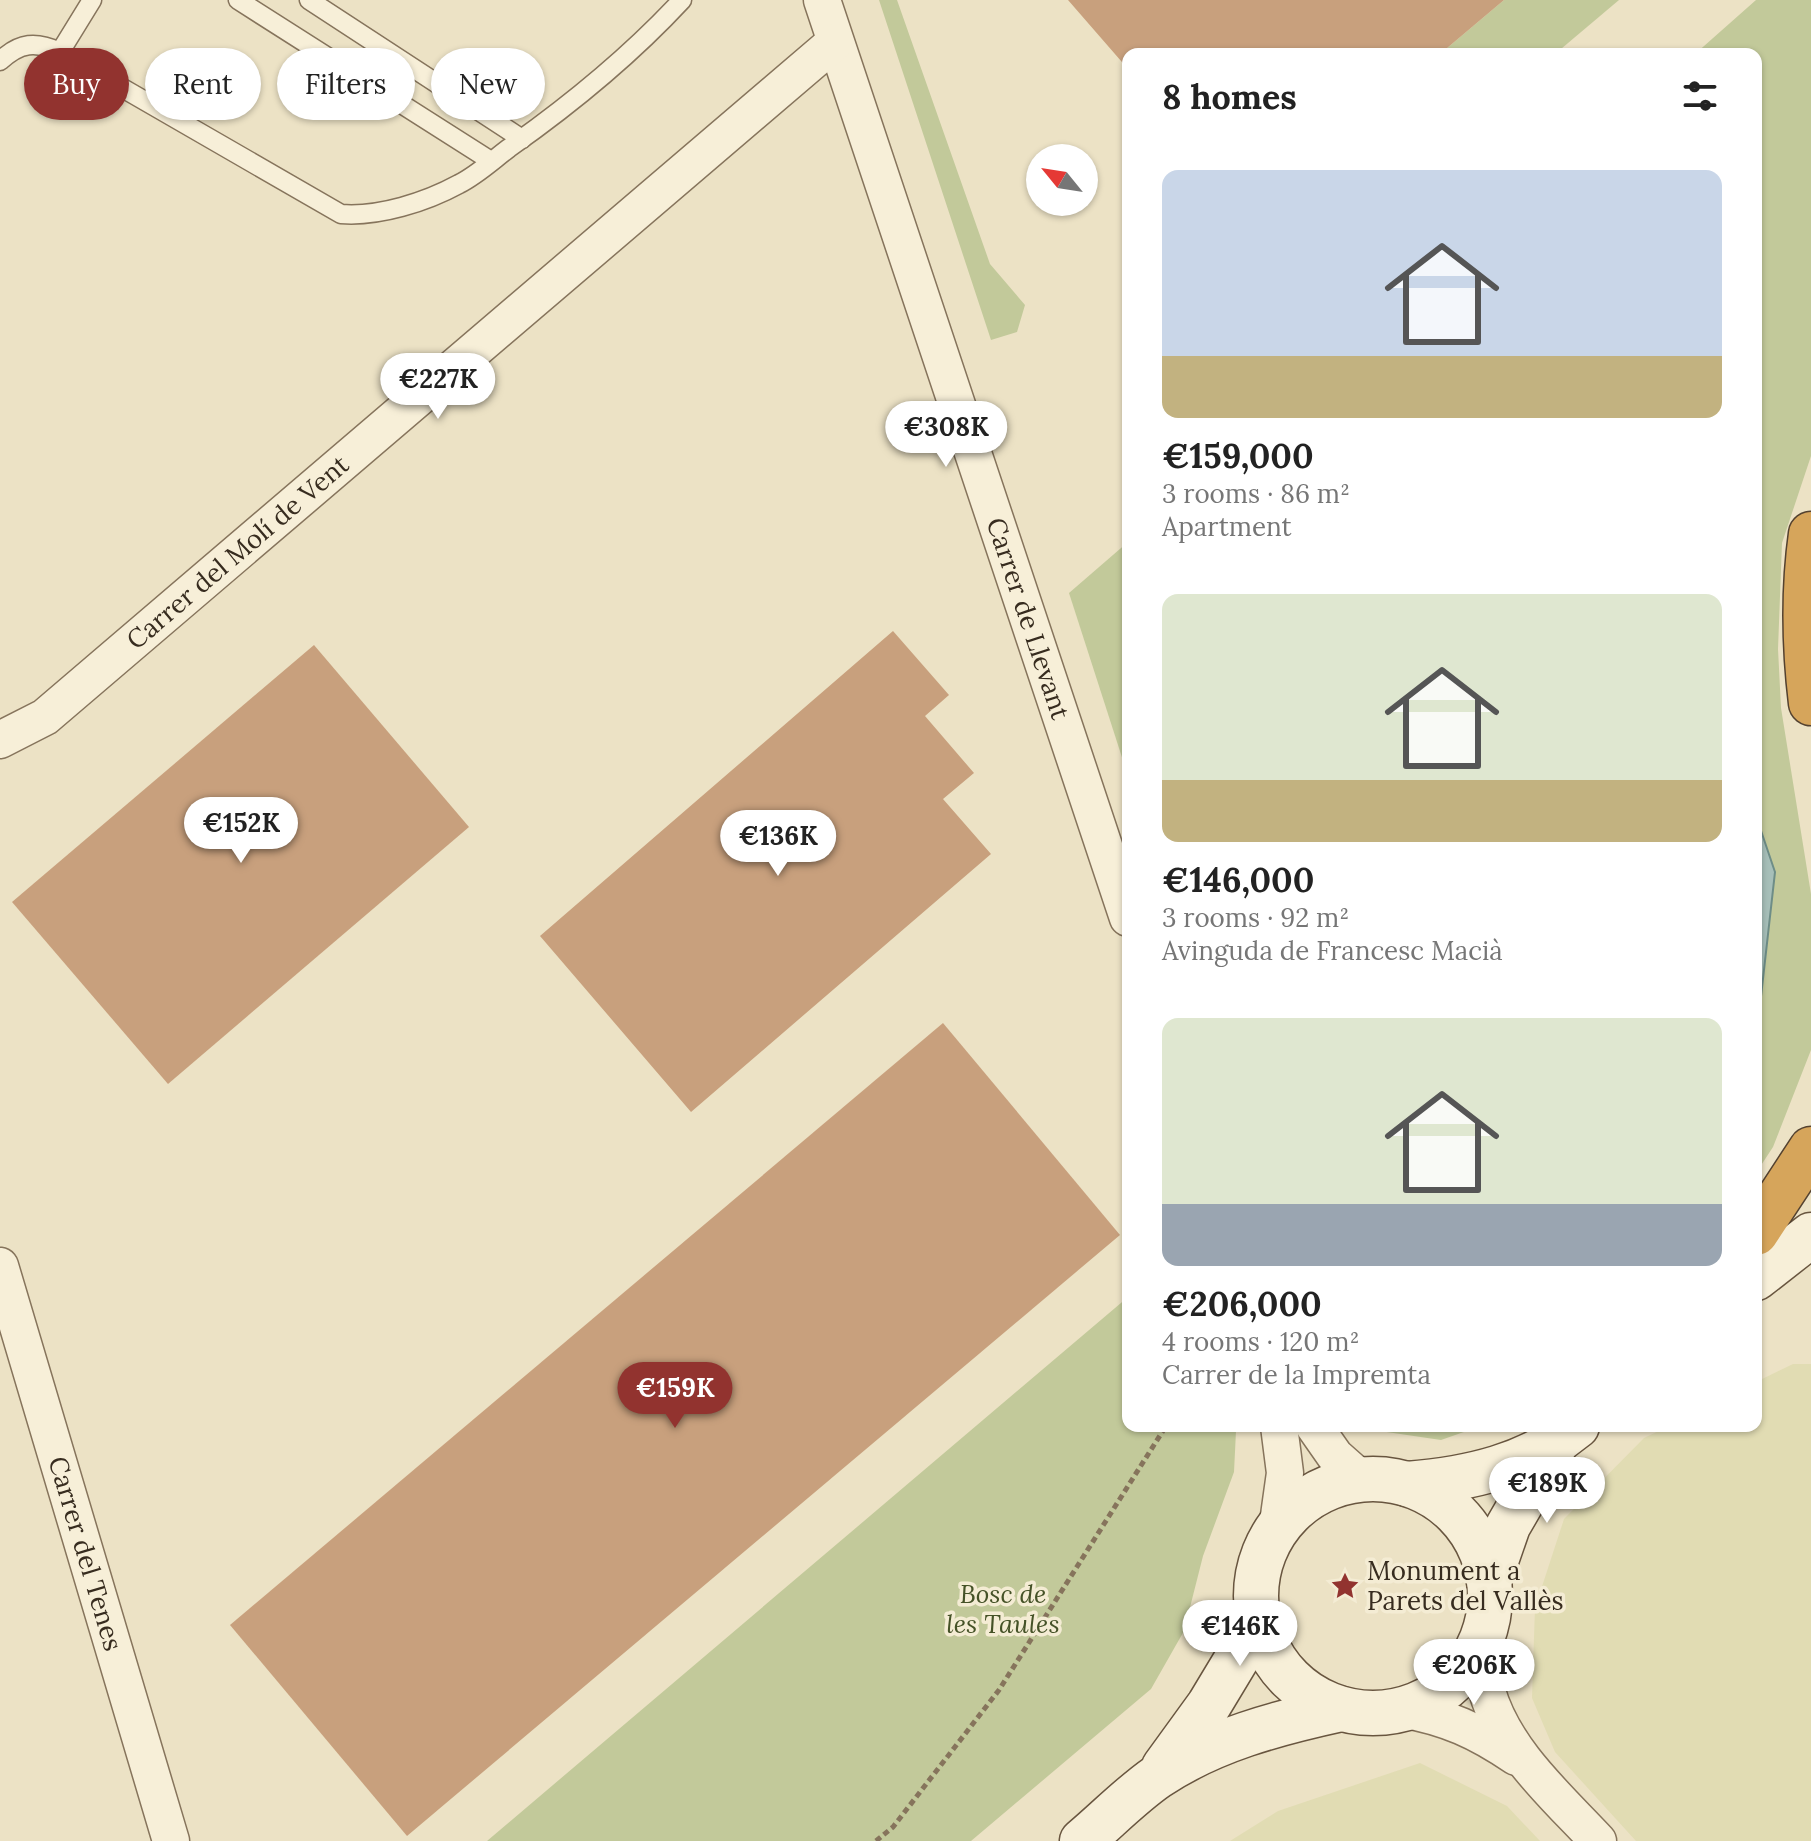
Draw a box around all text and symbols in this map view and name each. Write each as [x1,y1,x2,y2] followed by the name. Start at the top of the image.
[24,48,129,120] chip: Buy
[145,48,261,120] chip: Rent
[277,48,415,120] chip: Filters
[431,48,545,120] chip: New
[1678,74,1722,118] icon: filters
[1162,75,1297,118] text: 8 homes
[1026,144,1098,216] north arrow
[1026,144,1098,216] map controls
[1370,222,1514,366] icon: home
[382,353,494,421] pin: €227K
[398,362,478,395] text: €227K
[890,401,1002,469] pin: €308K
[903,410,989,443] text: €308K
[1162,434,1314,477] text: €159,000
[119,448,355,656] street label: Carrer del Molí de Vent
[1162,477,1350,510] text: 3 rooms · 86 m²
[1162,510,1292,543] text: Apartment
[980,513,1078,724] street label: Carrer de Llevant
[1370,646,1514,790] icon: home
[185,797,297,865] pin: €152K
[202,806,280,839] text: €152K
[722,810,834,878] pin: €136K
[738,819,818,852] text: €136K
[1162,858,1314,901] text: €146,000
[1162,901,1349,934] text: 3 rooms · 92 m²
[1162,934,1503,967] text: Avinguda de Francesc Macià
[1370,1070,1514,1214] icon: home
[1162,1282,1322,1325] text: €206,000
[1162,1325,1360,1358] text: 4 rooms · 120 m²
[1162,1358,1431,1391] text: Carrer de la Impremta
[619,1362,731,1430] pin: €159K
[635,1371,715,1404] text: €159K
[42,1452,130,1655] street label: Carrer del Tenes
[1491,1457,1603,1525] pin: €189K
[1507,1466,1587,1499] text: €189K
[1367,1554,1564,1617] place label: Monument a Parets del Vallès
[1330,1571,1360,1601] place icon: Monument a Parets del Vallès
[946,1577,1060,1640] park label: Bosc de les Taules
[1184,1600,1296,1668] pin: €146K
[1200,1609,1280,1642] text: €146K
[1418,1639,1530,1707] pin: €206K
[1432,1648,1516,1681] text: €206K

